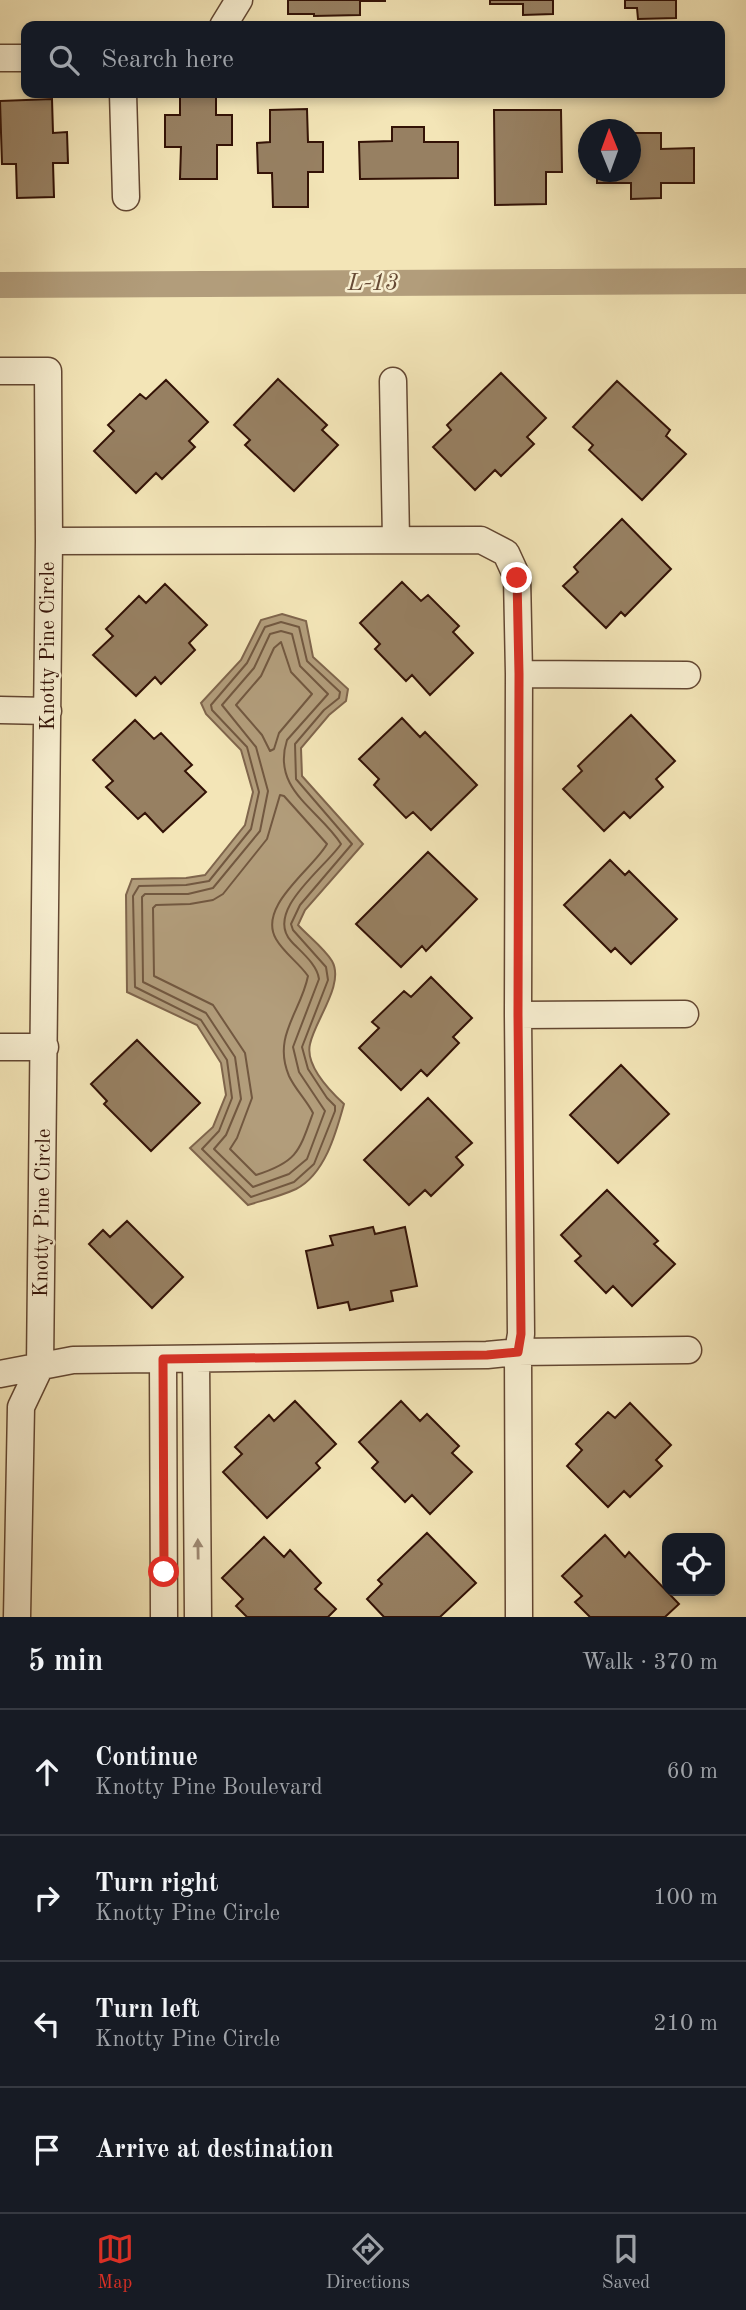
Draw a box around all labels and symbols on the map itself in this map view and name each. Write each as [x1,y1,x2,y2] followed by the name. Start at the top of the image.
[578,119,641,182] north arrow
[347,272,398,295] water label: L-13
[38,561,59,731] street label: Knotty Pine Circle
[501,562,532,593] route end
[31,1128,55,1298] street label: Knotty Pine Circle
[192,1538,203,1560] one-way arrow
[148,1556,179,1587] route start

